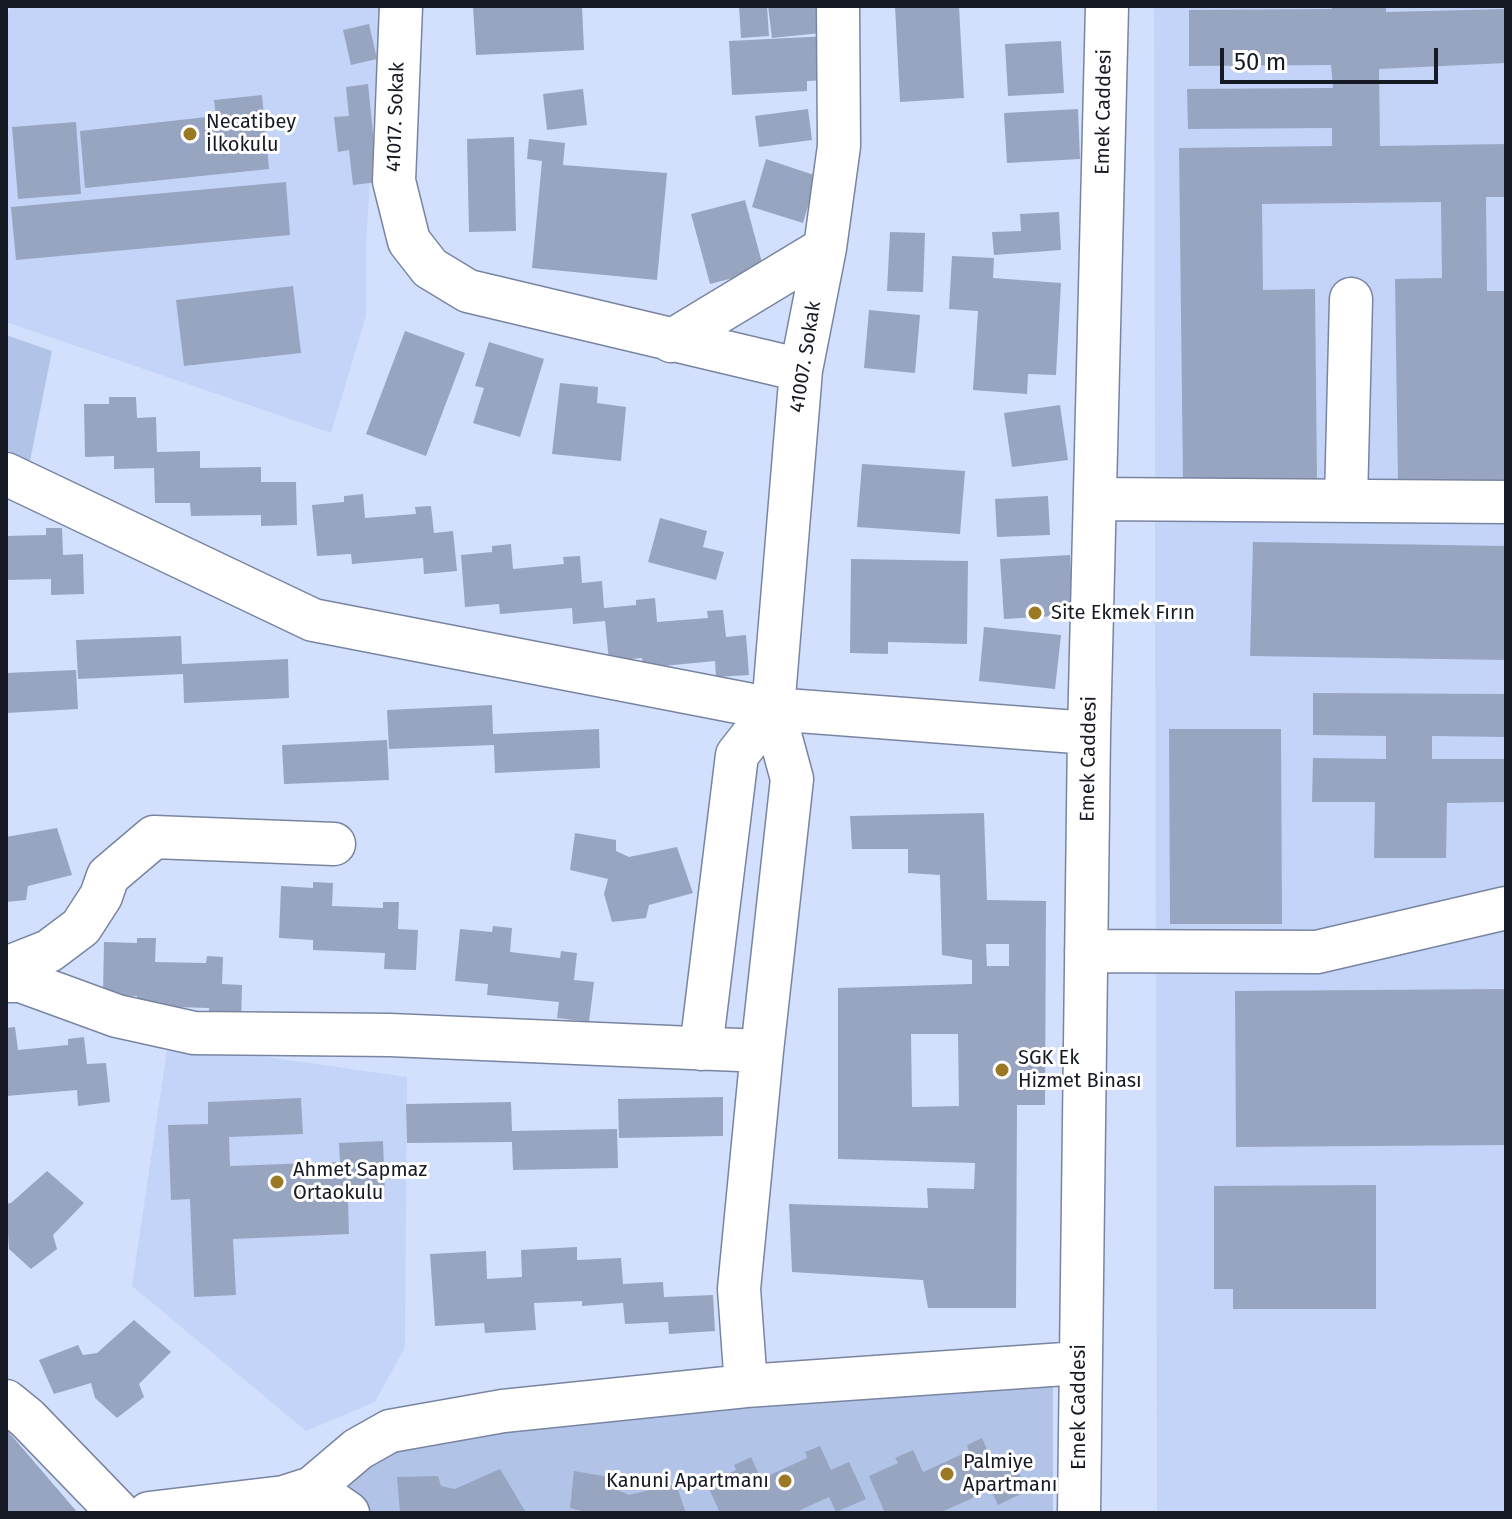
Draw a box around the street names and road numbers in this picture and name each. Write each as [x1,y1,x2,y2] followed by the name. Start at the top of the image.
[1091,49,1117,175] street label: Emek Caddesi
[382,62,410,172] street label: 41017. Sokak
[785,299,827,415] street label: 41007. Sokak
[1076,696,1102,822] street label: Emek Caddesi
[1067,1344,1091,1470] street label: Emek Caddesi

